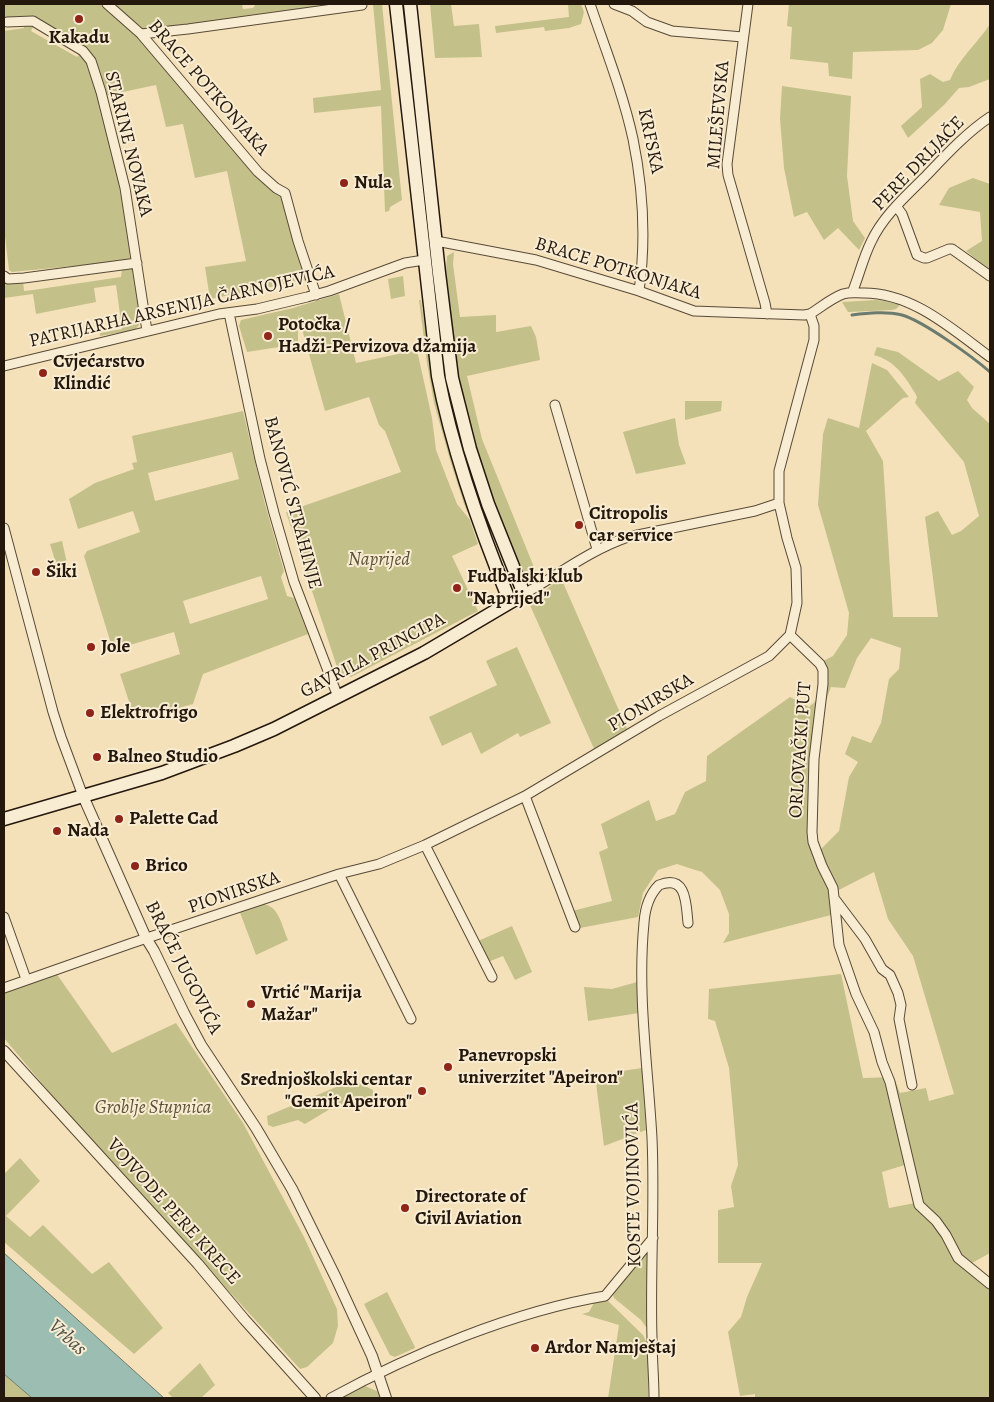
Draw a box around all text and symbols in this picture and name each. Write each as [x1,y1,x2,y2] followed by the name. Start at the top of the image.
[73,13,85,25] marker: Kakadu
[143,15,273,161] street label: BRACE POTKONJAKA
[49,27,109,49] place label: Kakadu
[703,60,735,170] street label: MILEŠEVSKA
[99,69,157,219] street label: STARINE NOVAKA
[632,106,668,176] street label: KRFSKA
[868,112,970,216] street label: PERE DRLJAČE
[354,172,392,194] place label: Nula
[338,177,350,189] marker: Nula
[532,233,704,305] street label: BRACE POTKONJAKA
[27,261,337,353] street label: PATRIJARHA ARSENIJA ČARNOJEVIĆA
[278,314,476,358] place label: Potočka / Hadži-Pervizova džamija
[262,330,274,342] marker: Potočka / Hadži-Pervizova džamija
[53,351,145,395] place label: Cvjećarstvo Klindić
[37,367,49,379] marker: Cvjećarstvo Klindić
[258,414,326,592] street label: BANOVIĆ STRAHINJE
[589,503,673,547] place label: Citropolis car service
[573,519,585,531] marker: Citropolis car service
[348,549,410,571] park label: Naprijed
[46,561,77,583] place label: Šiki
[30,566,42,578] marker: Šiki
[467,566,583,610] place label: Fudbalski klub "Naprijed"
[451,582,463,594] marker: Fudbalski klub "Naprijed"
[297,608,449,704] street label: GAVRILA PRINCIPA
[101,636,130,658] place label: Jole
[85,641,97,653] marker: Jole
[604,669,698,737] street label: PIONIRSKA
[785,681,817,819] street label: ORLOVAČKI PUT
[100,702,198,724] place label: Elektrofrigo
[84,707,96,719] marker: Elektrofrigo
[107,746,218,768] place label: Balneo Studio
[91,751,103,763] marker: Balneo Studio
[129,808,218,830] place label: Palette Cad
[113,813,125,825] marker: Palette Cad
[67,820,109,842] place label: Nada
[51,825,63,837] marker: Nada
[145,855,188,877] place label: Brico
[129,860,141,872] marker: Brico
[185,867,283,919] street label: PIONIRSKA
[140,898,226,1038] street label: BRAĆE JUGOVIĆA
[261,982,362,1026] place label: Vrtić "Marija Mažar"
[245,998,257,1010] marker: Vrtić "Marija Mažar"
[458,1045,623,1089] place label: Panevropski univerzitet "Apeiron"
[442,1061,454,1073] marker: Panevropski univerzitet "Apeiron"
[241,1069,412,1113] place label: Srednjoškolski centar "Gemit Apeiron"
[416,1085,428,1097] marker: Srednjoškolski centar "Gemit Apeiron"
[95,1097,211,1119] park label: Groblje Stupnica
[621,1102,647,1268] street label: KOSTE VOJINOVIĆA
[101,1134,245,1290] street label: VOJVODE PERE KRECE
[415,1186,526,1230] place label: Directorate of Civil Aviation
[399,1202,411,1214] marker: Directorate of Civil Aviation
[43,1315,91,1361] water label: Vrbas
[545,1337,676,1359] place label: Ardor Namještaj
[529,1342,541,1354] marker: Ardor Namještaj

